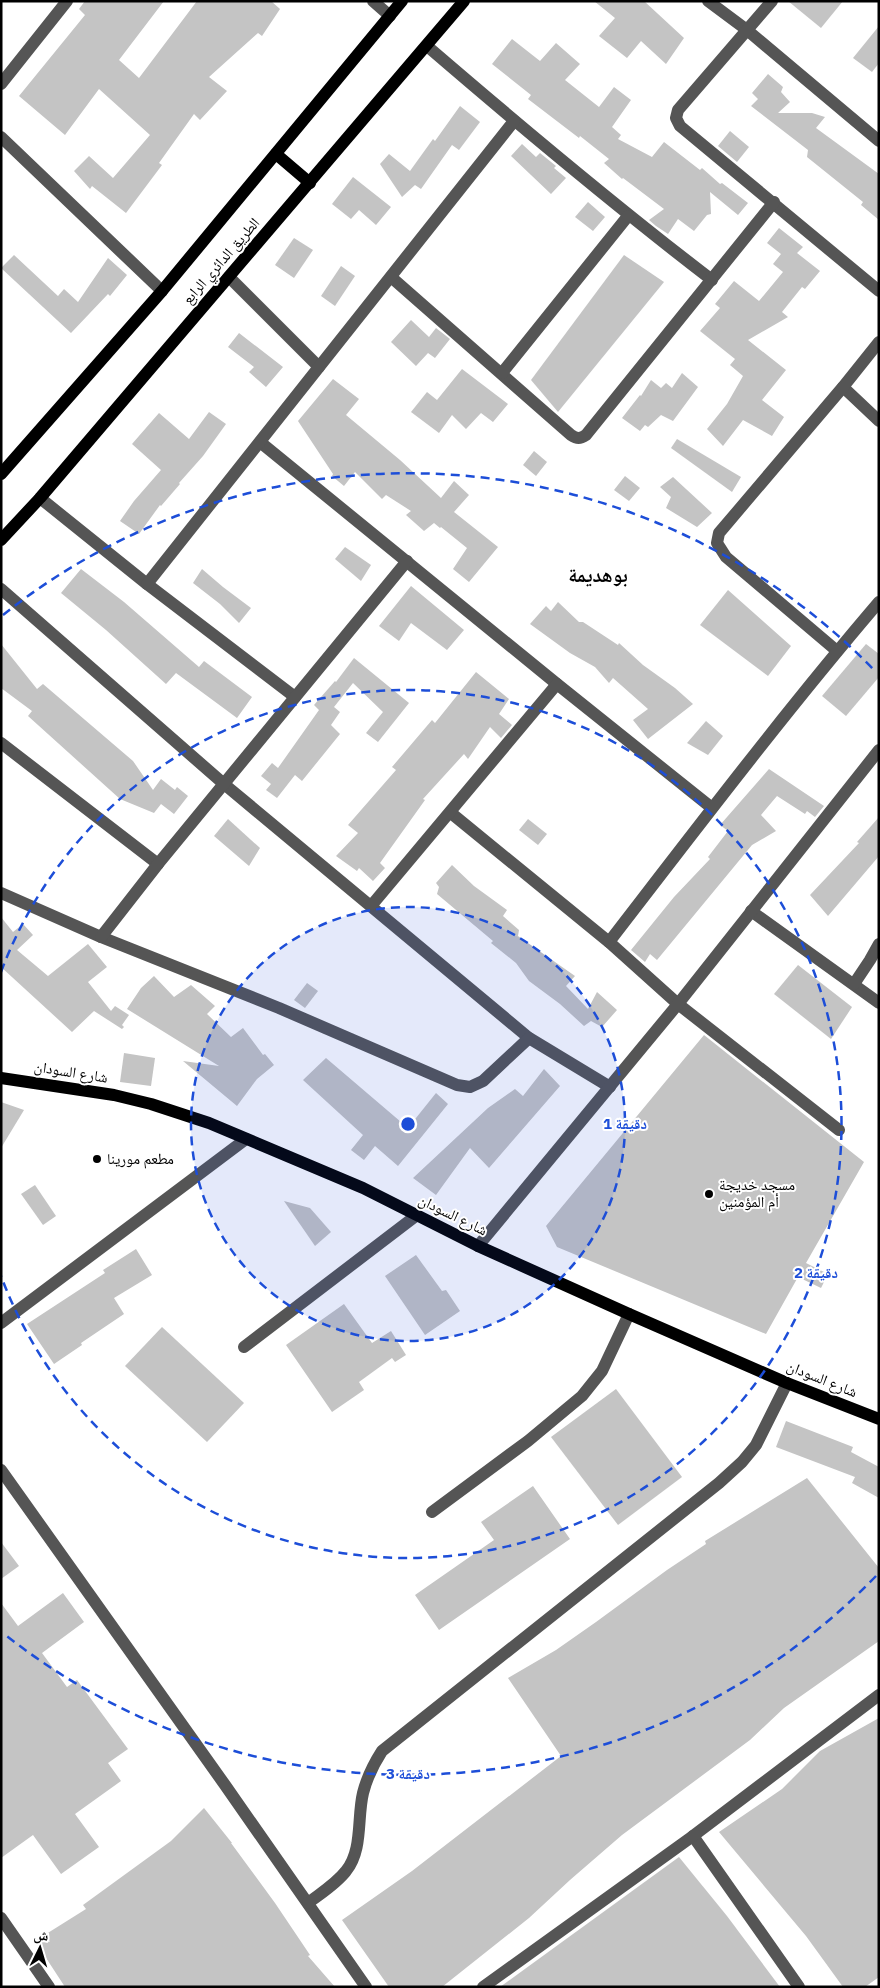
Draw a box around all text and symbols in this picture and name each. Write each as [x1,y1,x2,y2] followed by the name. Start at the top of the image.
[178,213,266,310] street label: الطريق الدائري الرابع
[568,561,628,588] district label: بوهديمة
[33,1056,109,1088] street label: شارع السودان
[603,1114,647,1133] text: 1 دقيقة
[399,1115,417,1133] centre of rings
[107,1149,174,1169] place label: مطعم مورينا
[91,1153,103,1165] marker: مطعم مورينا
[719,1175,795,1212] place label: مسجد خديجة أم المؤمنين
[703,1188,715,1200] marker: مسجد خديجة أم المؤمنين
[415,1190,491,1240] street label: شارع السودان
[794,1263,838,1282] text: 2 دقيقة
[784,1356,860,1402] street label: شارع السودان
[386,1764,430,1783] text: 3 دقيقة
[15,1923,65,1973] north arrow
[33,1925,49,1945] text: ش

